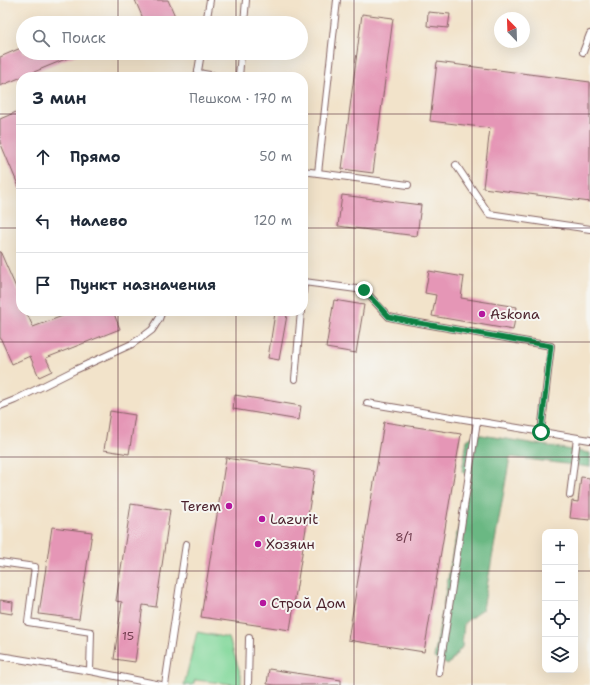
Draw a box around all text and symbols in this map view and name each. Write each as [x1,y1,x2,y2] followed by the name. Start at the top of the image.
[494,12,530,48] north arrow
[16,16,308,60] search box
[30,27,52,49] icon: search
[62,28,106,48] text: Поиск
[32,87,87,109] text: 3 мин
[189,90,292,107] text: Пешком · 170 m
[32,146,54,168] icon: ahead
[70,147,120,167] text: Прямо
[259,148,292,165] text: 50 m
[32,210,54,232] icon: left
[70,211,128,231] text: Налево
[254,212,292,229] text: 120 m
[32,274,54,296] icon: arrive
[70,275,216,295] text: Пункт назначения
[355,281,373,299] route end
[490,305,540,323] place label: Askona
[477,309,487,319] marker: Askona
[532,423,550,441] route start
[181,497,221,515] place label: Terem
[224,501,234,511] marker: Terem
[270,510,318,528] place label: Lazurit
[257,514,267,524] marker: Lazurit
[395,529,413,545] house number: 8/1
[542,529,578,673] map controls
[542,529,578,565] button: +
[266,535,315,553] place label: Хозяин
[253,539,263,549] marker: Хозяин
[542,565,578,601] button: −
[271,594,346,612] place label: Строй Дом
[258,598,268,608] marker: Строй Дом
[542,601,578,637] button: locate
[122,628,134,644] house number: 15
[542,637,578,673] button: layers

